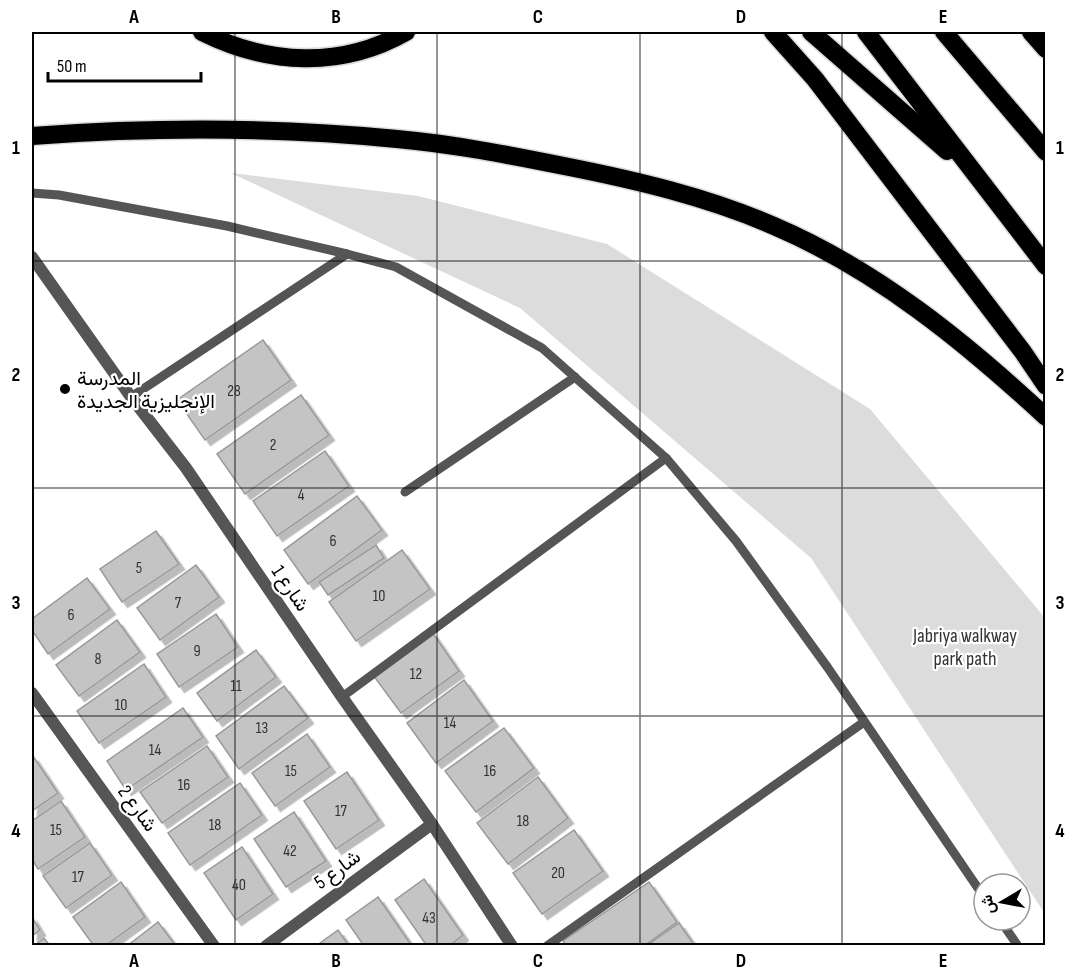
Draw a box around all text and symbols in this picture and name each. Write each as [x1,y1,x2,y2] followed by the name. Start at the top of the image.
[128,5,139,29] text: A
[331,5,341,29] text: B
[533,5,543,29] text: C
[736,5,746,29] text: D
[939,5,947,29] text: E
[48,45,201,83] scale bar
[57,56,87,77] text: 50 m
[12,136,20,160] text: 1
[1056,136,1064,160] text: 1
[12,363,20,387] text: 2
[1056,363,1064,387] text: 2
[77,367,215,414] place label: المدرسة الإنجليزية الجديدة
[58,382,72,396] marker: المدرسة الإنجليزية الجديدة
[227,382,241,401] house number: 28
[270,436,276,455] house number: 2
[298,486,305,505] house number: 4
[329,532,337,551] house number: 6
[136,559,142,578] house number: 5
[265,561,314,617] street label: شارع 1
[373,587,385,606] house number: 10
[12,591,21,615] text: 3
[1056,591,1065,615] text: 3
[175,594,182,613] house number: 7
[67,606,75,625] house number: 6
[912,624,1017,671] park label: Jabriya walkway park path
[193,642,201,661] house number: 9
[94,650,102,669] house number: 8
[410,665,422,684] house number: 12
[230,677,242,696] house number: 11
[115,696,127,715] house number: 10
[444,714,456,733] house number: 14
[256,719,268,738] house number: 13
[149,741,161,760] house number: 14
[285,762,297,781] house number: 15
[484,762,496,781] house number: 16
[178,776,190,795] house number: 16
[111,781,162,837] street label: شارع 2
[335,802,348,821] house number: 17
[517,812,529,831] house number: 18
[209,816,221,835] house number: 18
[11,819,21,843] text: 4
[1055,819,1065,843] text: 4
[50,821,62,840] house number: 15
[283,842,297,861] house number: 42
[310,845,366,895] street label: شارع 5
[551,864,565,883] house number: 20
[72,868,85,887] house number: 17
[972,872,1032,932] north arrow
[232,876,246,895] house number: 40
[978,893,1000,915] text: ش
[422,909,436,928] house number: 43
[128,949,139,973] text: A
[331,949,341,973] text: B
[533,949,543,973] text: C
[736,949,746,973] text: D
[939,949,947,973] text: E

